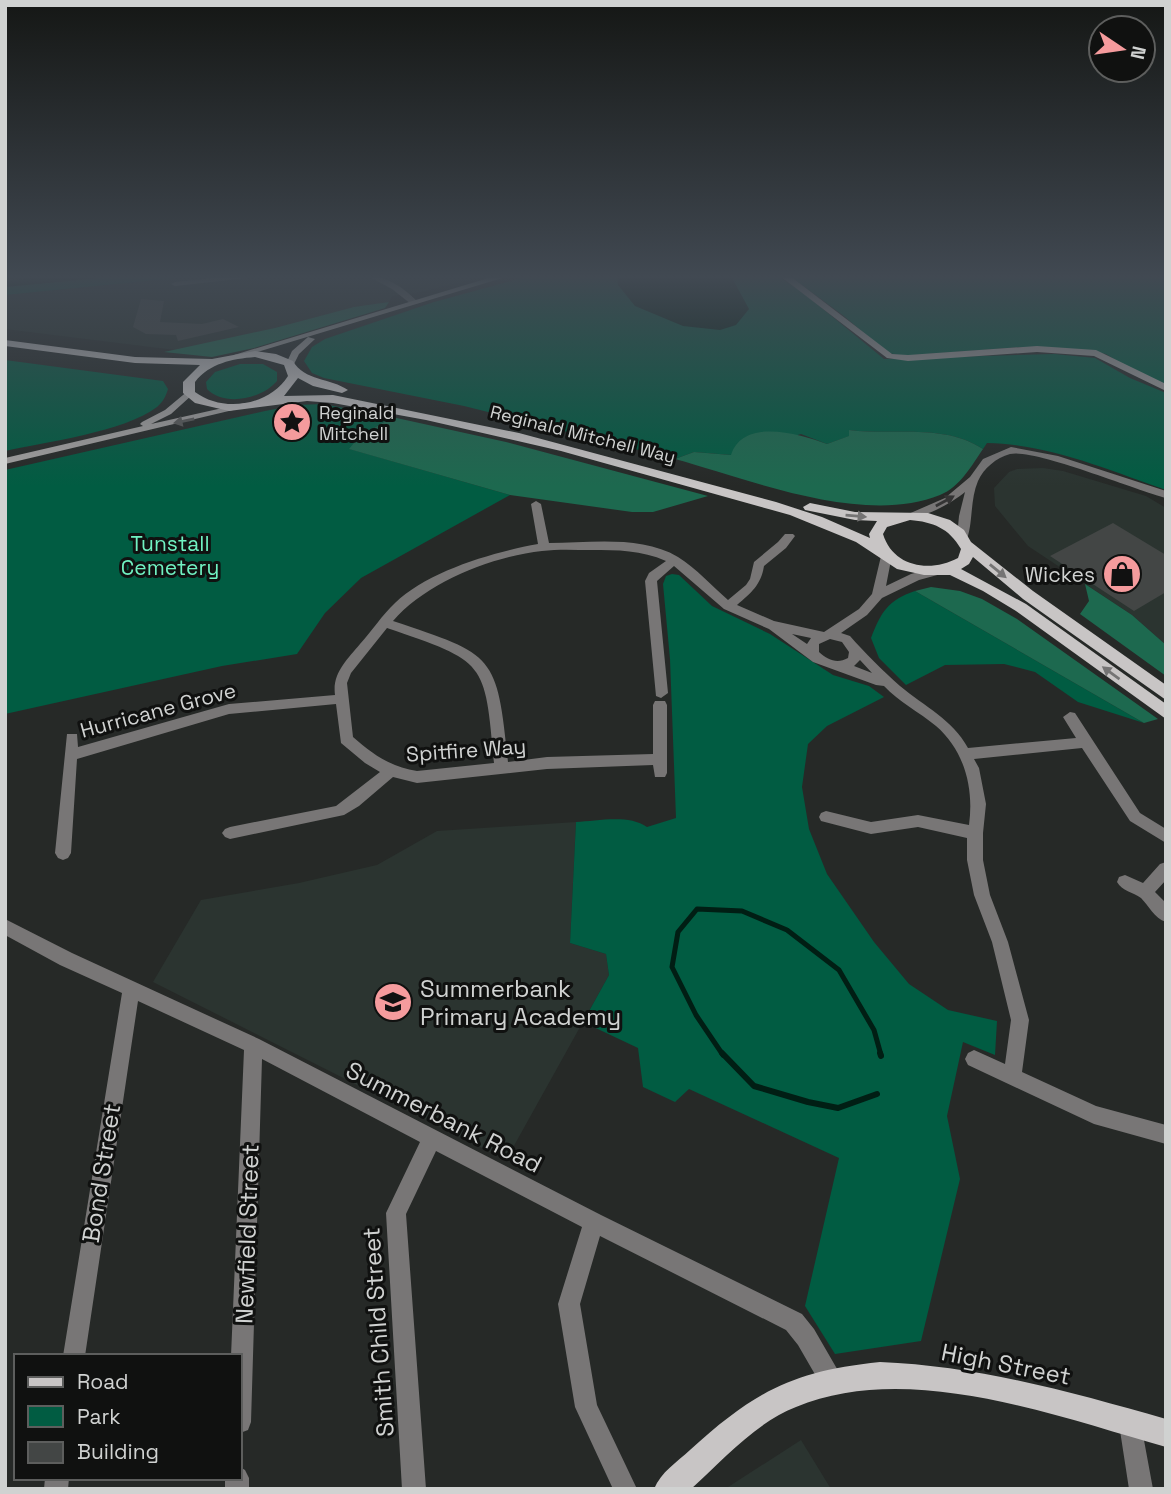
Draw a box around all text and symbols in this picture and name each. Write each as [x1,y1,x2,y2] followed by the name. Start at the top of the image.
[1087,14,1157,84] north arrow
[1124,44,1152,62] text: N
[488,400,678,468] street label: Reginald Mitchell Way
[271,401,313,443] place icon: Reginald Mitchell
[319,401,394,445] place label: Reginald Mitchell
[173,416,195,427] one-way arrow
[935,495,955,507] one-way arrow
[846,511,868,522] one-way arrow
[121,530,219,581] park label: Tunstall Cemetery
[1101,553,1143,595] shop icon: Wickes
[1025,561,1095,588] place label: Wickes
[988,563,1006,578] one-way arrow
[1102,666,1120,680] one-way arrow
[77,676,239,744] street label: Hurricane Grove
[405,732,527,768] street label: Spitfire Way
[420,973,621,1032] place label: Summerbank Primary Academy
[372,981,414,1023] school or university icon: Summerbank Primary Academy
[341,1054,547,1180] street label: Summerbank Road
[75,1101,127,1245] street label: Bond Street
[228,1143,266,1325] street label: Newfield Street
[355,1226,401,1438] street label: Smith Child Street
[939,1336,1073,1392] street label: High Street
[14,1354,242,1480] legend
[77,1368,129,1395] text: Road
[77,1403,121,1430] text: Park
[77,1438,159,1465] text: Building

